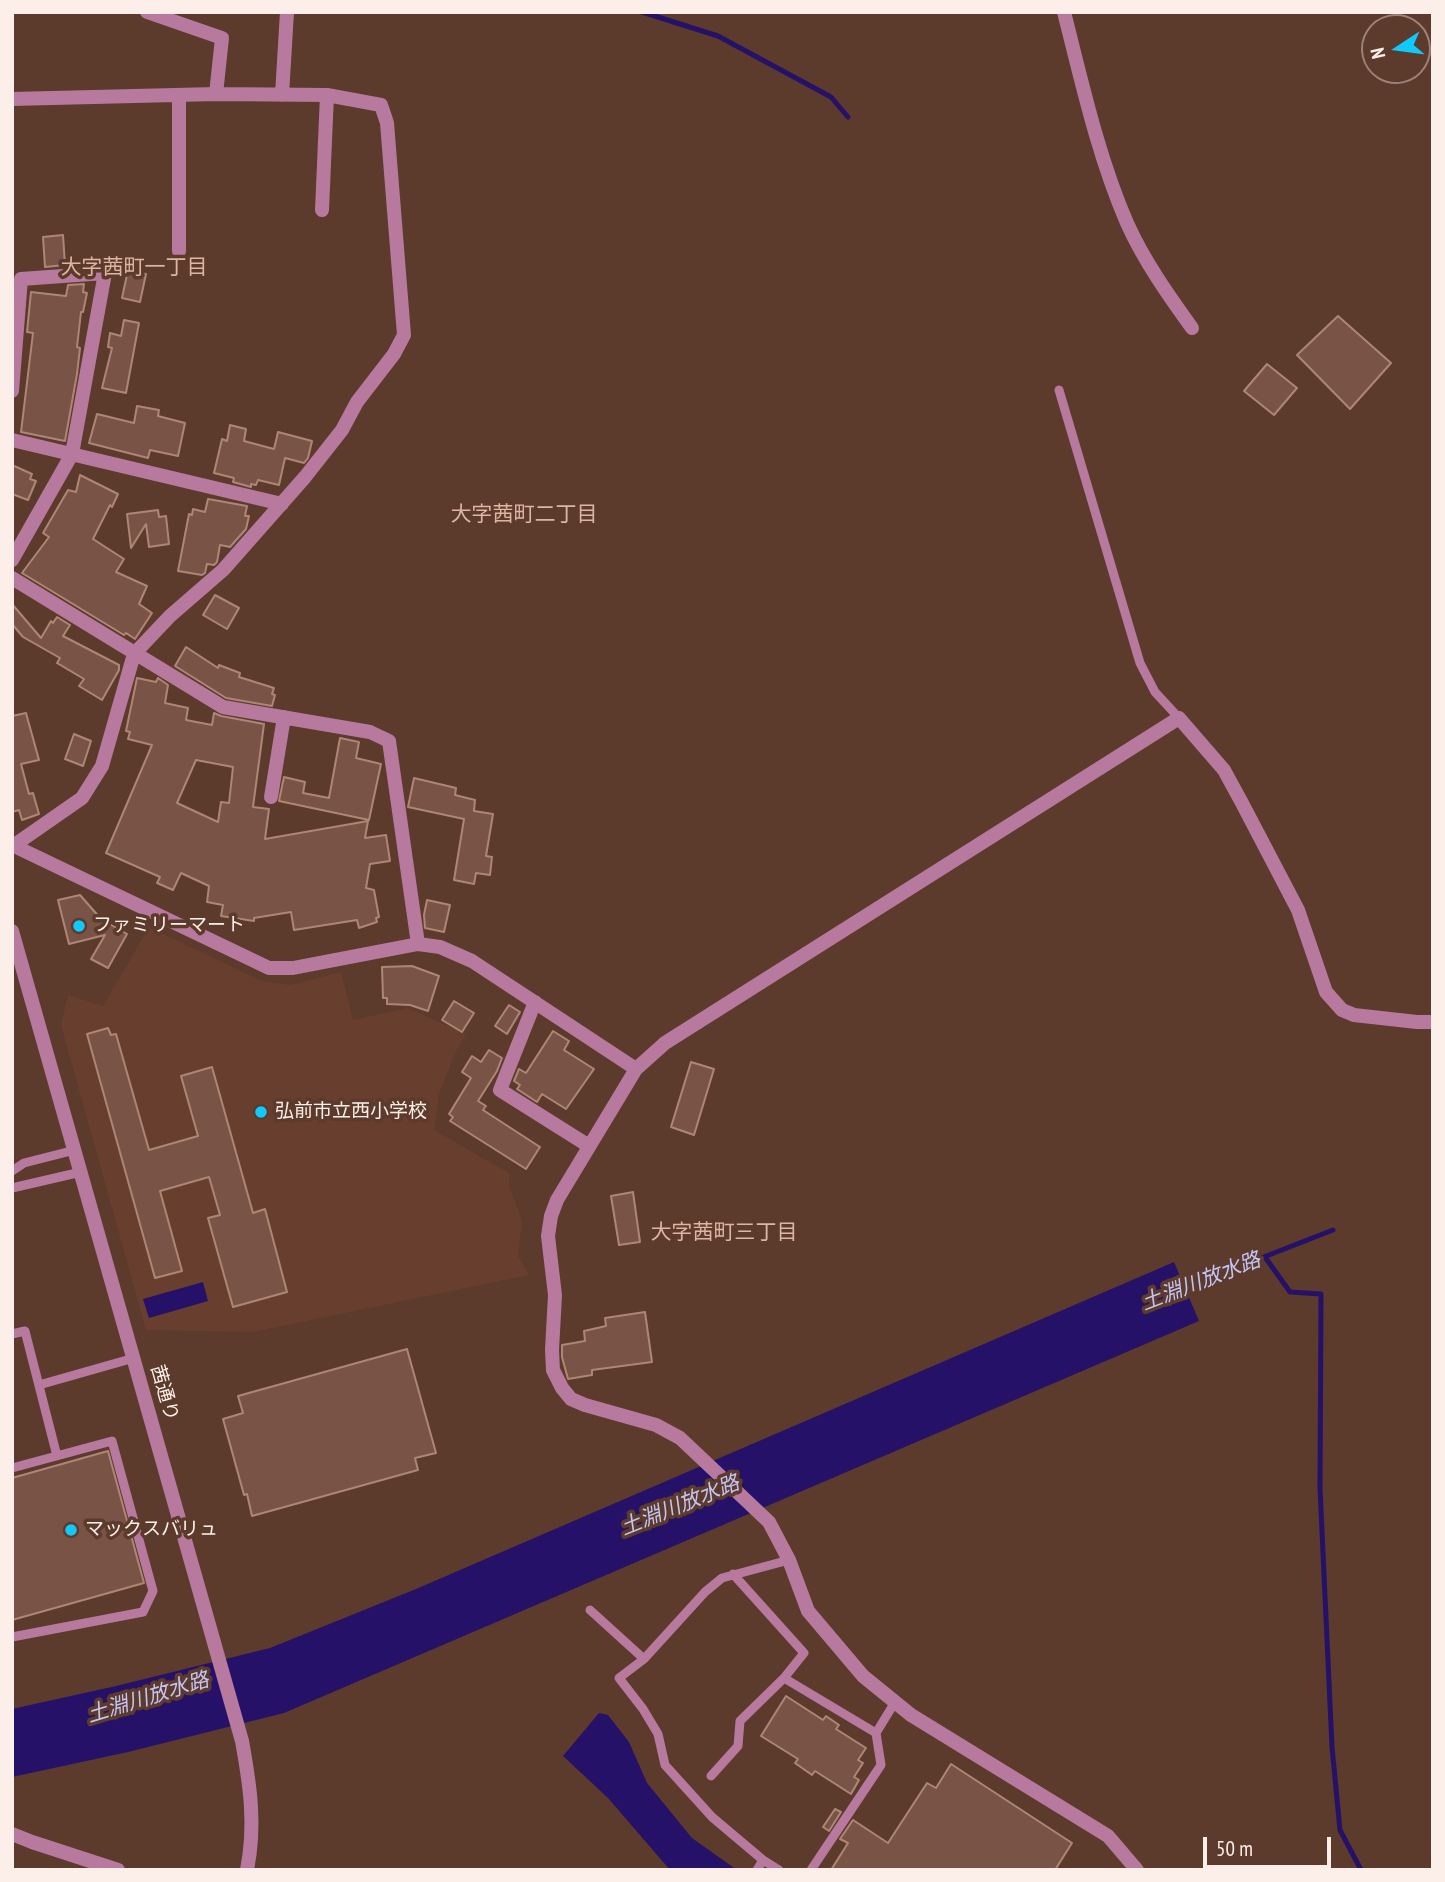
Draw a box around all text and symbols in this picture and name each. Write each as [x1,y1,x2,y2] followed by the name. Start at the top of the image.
[1361,14,1431,84] north arrow
[1365,46,1390,61] text: N
[61,255,207,281] district label: 大字茜町一丁目
[451,502,597,528] district label: 大字茜町二丁目
[93,915,245,937] place label: ファミリーマート
[71,918,87,934] marker: ファミリーマート
[275,1101,427,1123] place label: 弘前市立西小学校
[253,1104,269,1120] marker: 弘前市立西小学校
[651,1220,797,1246] district label: 大字茜町三丁目
[1138,1248,1264,1316] water label: 土淵川放水路
[145,1362,183,1424] street label: 茜通り
[617,1471,743,1541] water label: 土淵川放水路
[85,1519,218,1541] place label: マックスバリュ
[63,1522,79,1538] marker: マックスバリュ
[84,1668,212,1728] water label: 土淵川放水路
[1207,1822,1335,1866] scale bar
[1216,1835,1253,1862] text: 50 m

